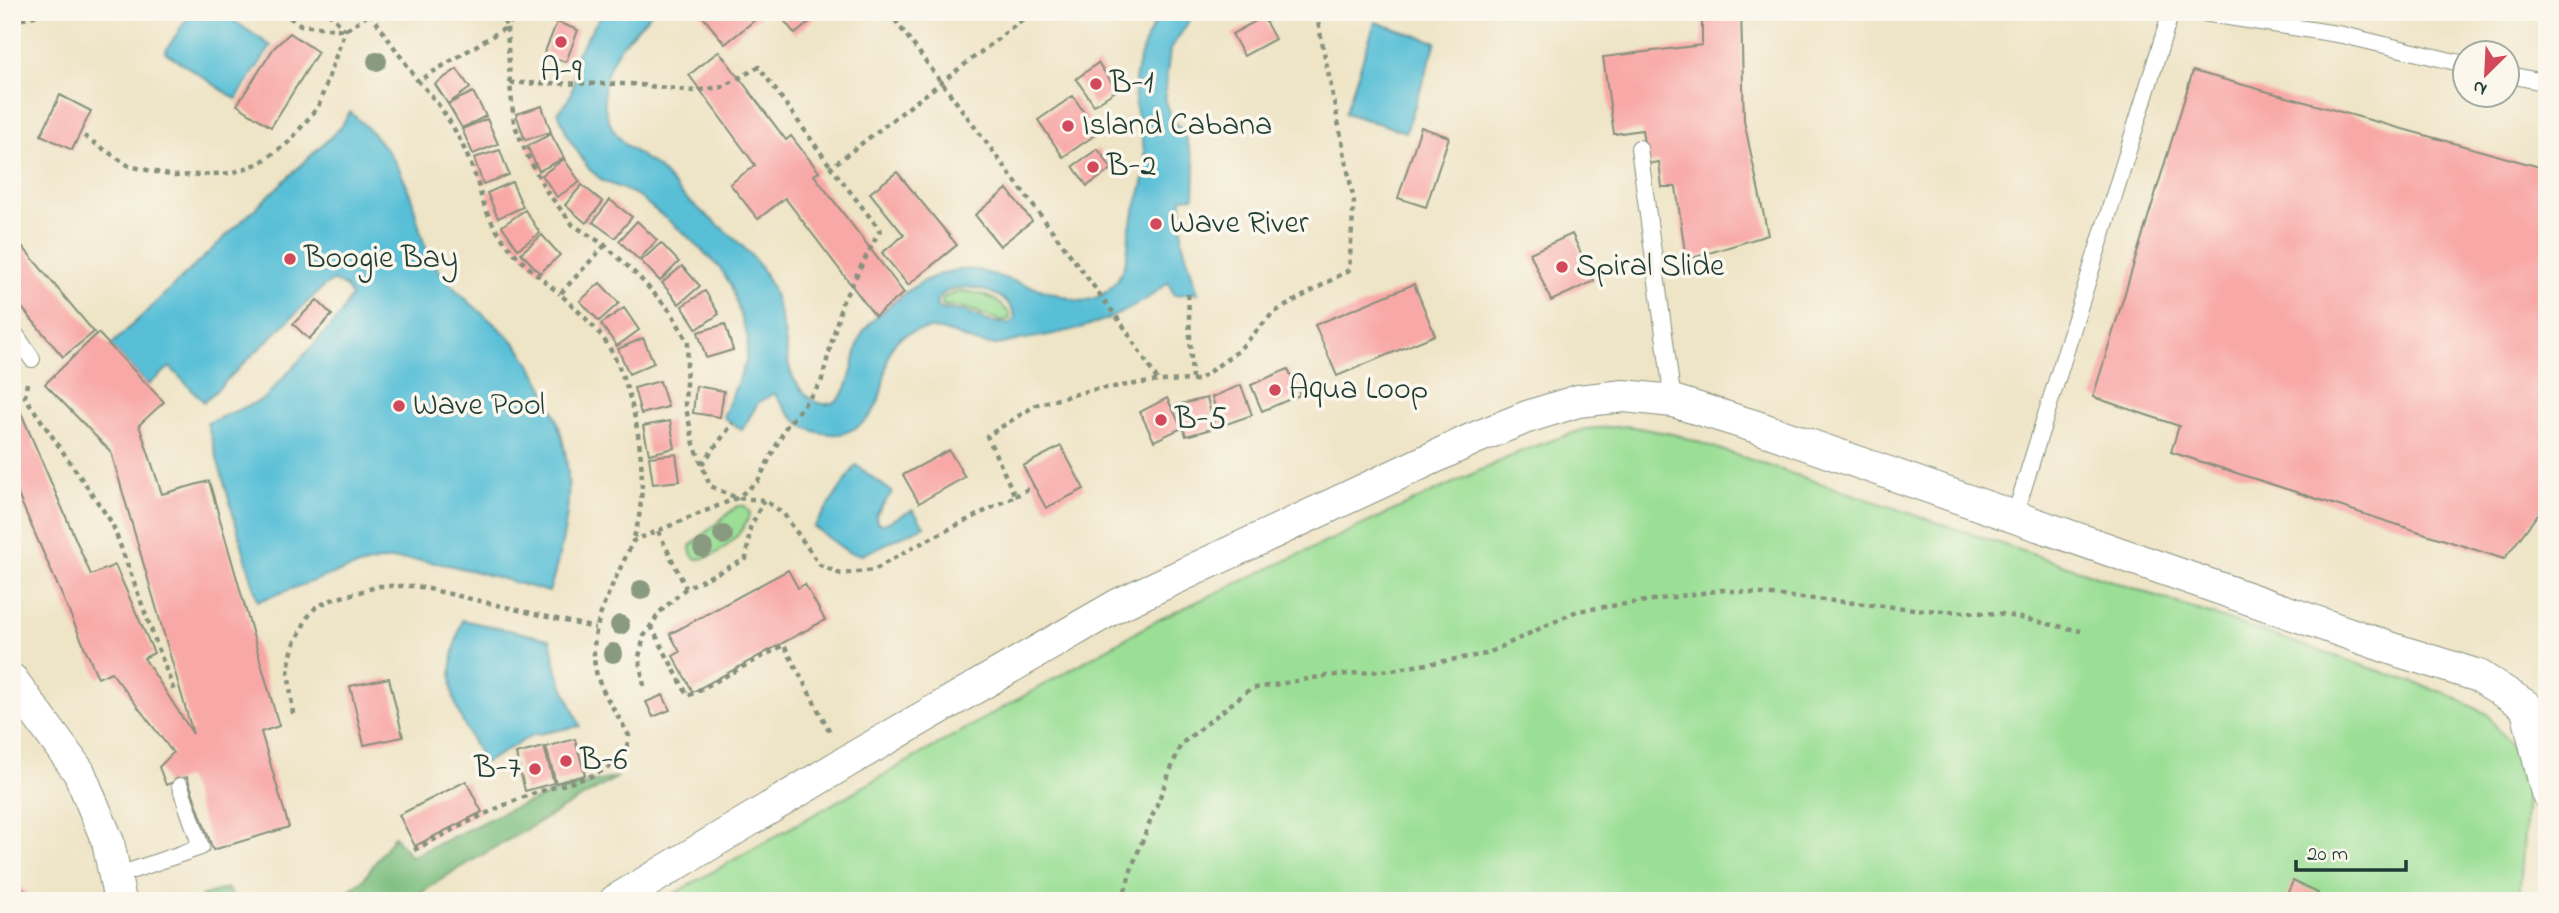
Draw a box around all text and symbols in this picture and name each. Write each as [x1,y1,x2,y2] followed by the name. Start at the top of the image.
[553,34,569,50] marker: A-9
[2450,38,2520,108] north arrow
[540,49,582,96] place label: A-9
[1109,61,1154,108] place label: B-1
[2469,72,2491,102] text: N
[1088,76,1104,92] marker: B-1
[1082,103,1272,150] place label: Island Cabana
[1060,118,1076,134] marker: Island Cabana
[1106,144,1157,191] place label: B-2
[1085,159,1101,175] marker: B-2
[1170,201,1309,248] place label: Wave River
[1148,216,1164,232] marker: Wave River
[303,236,458,283] place label: Boogie Bay
[1576,244,1725,291] place label: Spiral Slide
[282,251,298,267] marker: Boogie Bay
[1554,259,1570,275] marker: Spiral Slide
[1289,367,1428,414] place label: Aqua Loop
[1267,382,1283,398] marker: Aqua Loop
[413,383,545,430] place label: Wave Pool
[1174,397,1227,444] place label: B-5
[391,398,407,414] marker: Wave Pool
[1153,412,1169,428] marker: B-5
[579,738,628,785] place label: B-6
[473,746,521,793] place label: B-7
[558,753,574,769] marker: B-6
[527,761,543,777] marker: B-7
[2296,829,2407,873] scale bar
[2307,840,2348,870] text: 20 m

